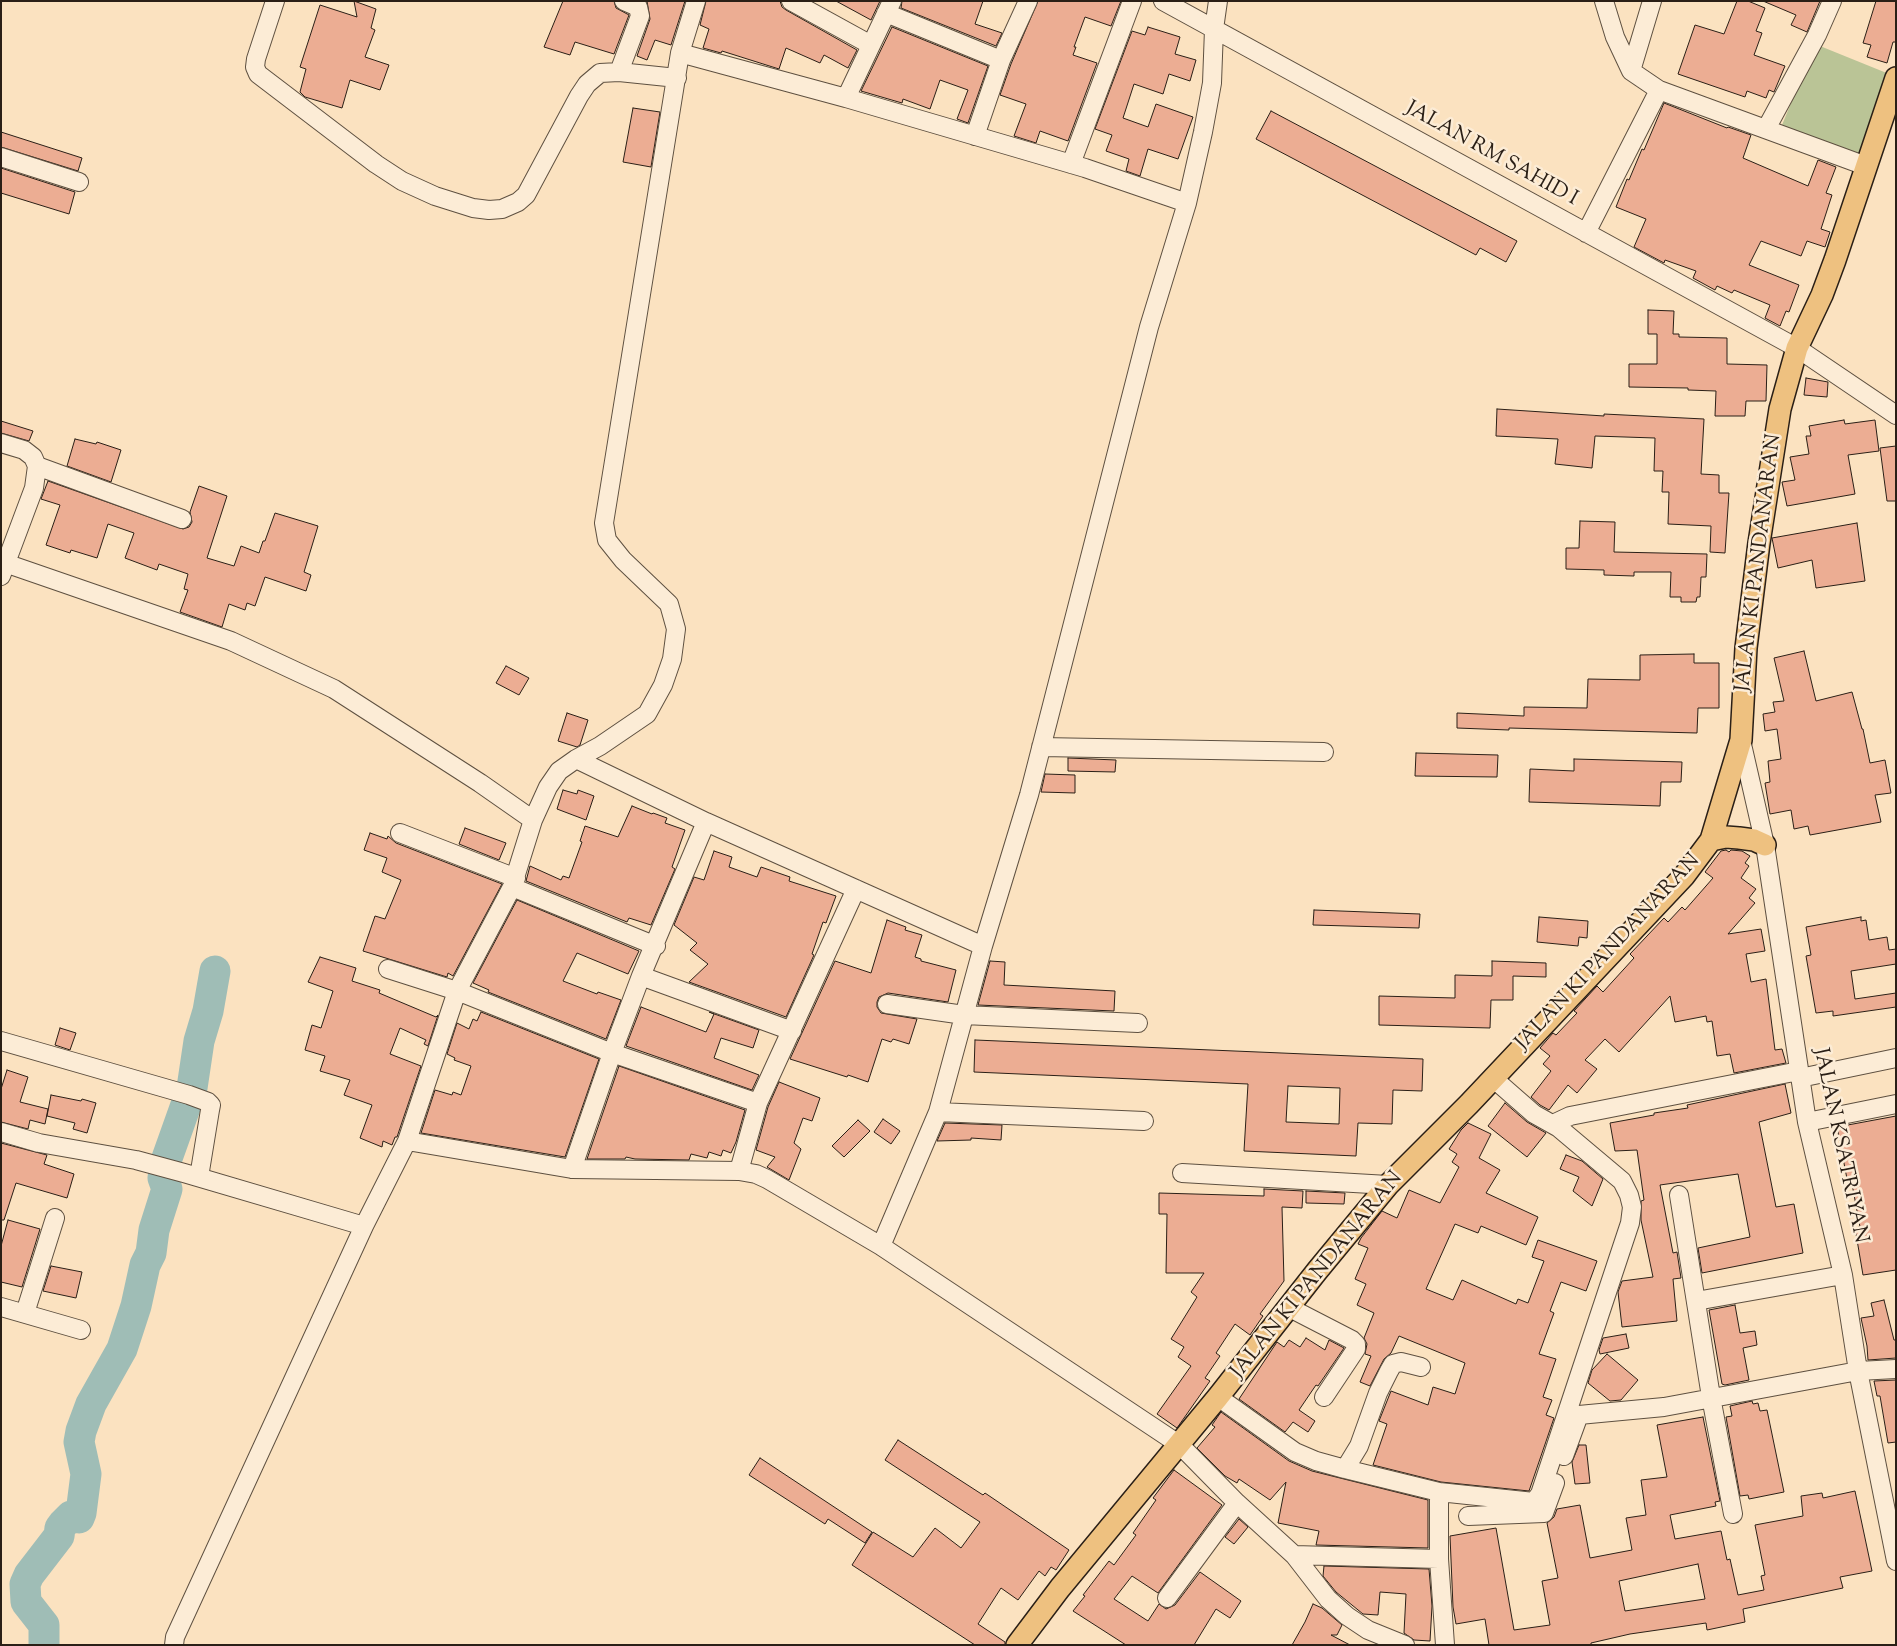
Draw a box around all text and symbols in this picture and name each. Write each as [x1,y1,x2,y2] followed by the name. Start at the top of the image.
[1400,97,1582,213] street label: JALAN RM SAHID I
[1732,433,1788,693] street label: JALAN KI PANDANARAN
[1511,850,1707,1056] street label: JALAN KI PANDANARAN
[1806,1046,1872,1246] street label: JALAN KSATRIYAN
[1227,1167,1409,1385] street label: JALAN KI PANDANARAN

